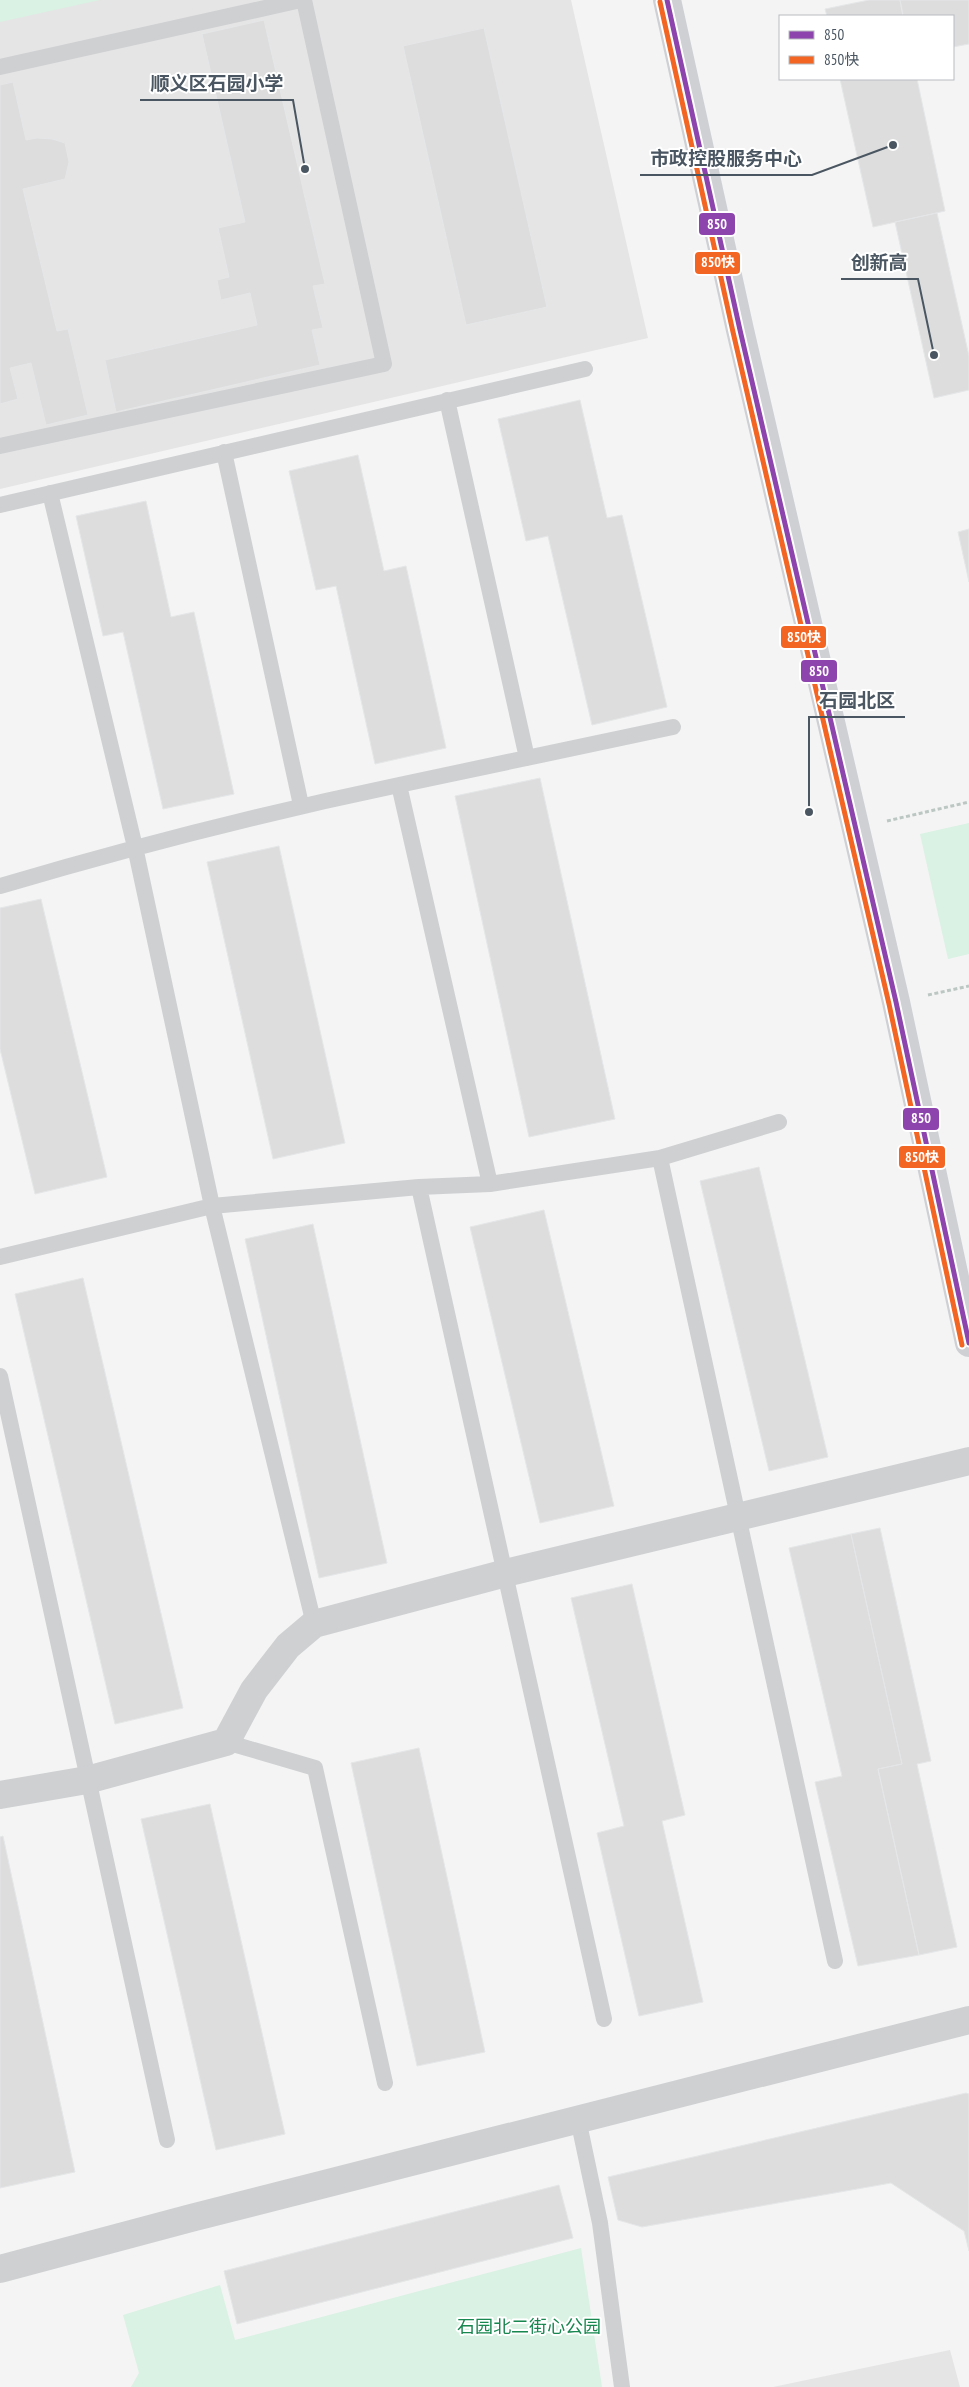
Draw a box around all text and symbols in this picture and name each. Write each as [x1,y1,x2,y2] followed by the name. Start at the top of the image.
[779,15,954,80] legend
[824,25,845,44] text: 850
[824,50,859,69] text: 850快
[140,66,293,100] callout: 顺义区石园小学
[150,71,284,95] text: 顺义区石园小学
[640,141,812,175] callout: 市政控股服务中心
[650,146,802,170] text: 市政控股服务中心
[698,212,736,236] line badge: 850
[707,215,727,233] text: 850
[841,245,918,279] callout: 创新高
[850,250,908,274] text: 创新高
[694,251,741,275] line badge: 850快
[701,253,735,271] text: 850快
[780,625,827,649] line badge: 850快
[787,628,821,646] text: 850快
[800,659,838,683] line badge: 850
[809,662,829,680] text: 850
[809,683,905,717] callout: 石园北区
[819,688,895,712] text: 石园北区
[902,1107,940,1131] line badge: 850
[911,1109,931,1127] text: 850
[898,1145,946,1169] line badge: 850快
[905,1148,939,1166] text: 850快
[457,2315,601,2338] park label: 石园北二街心公园

